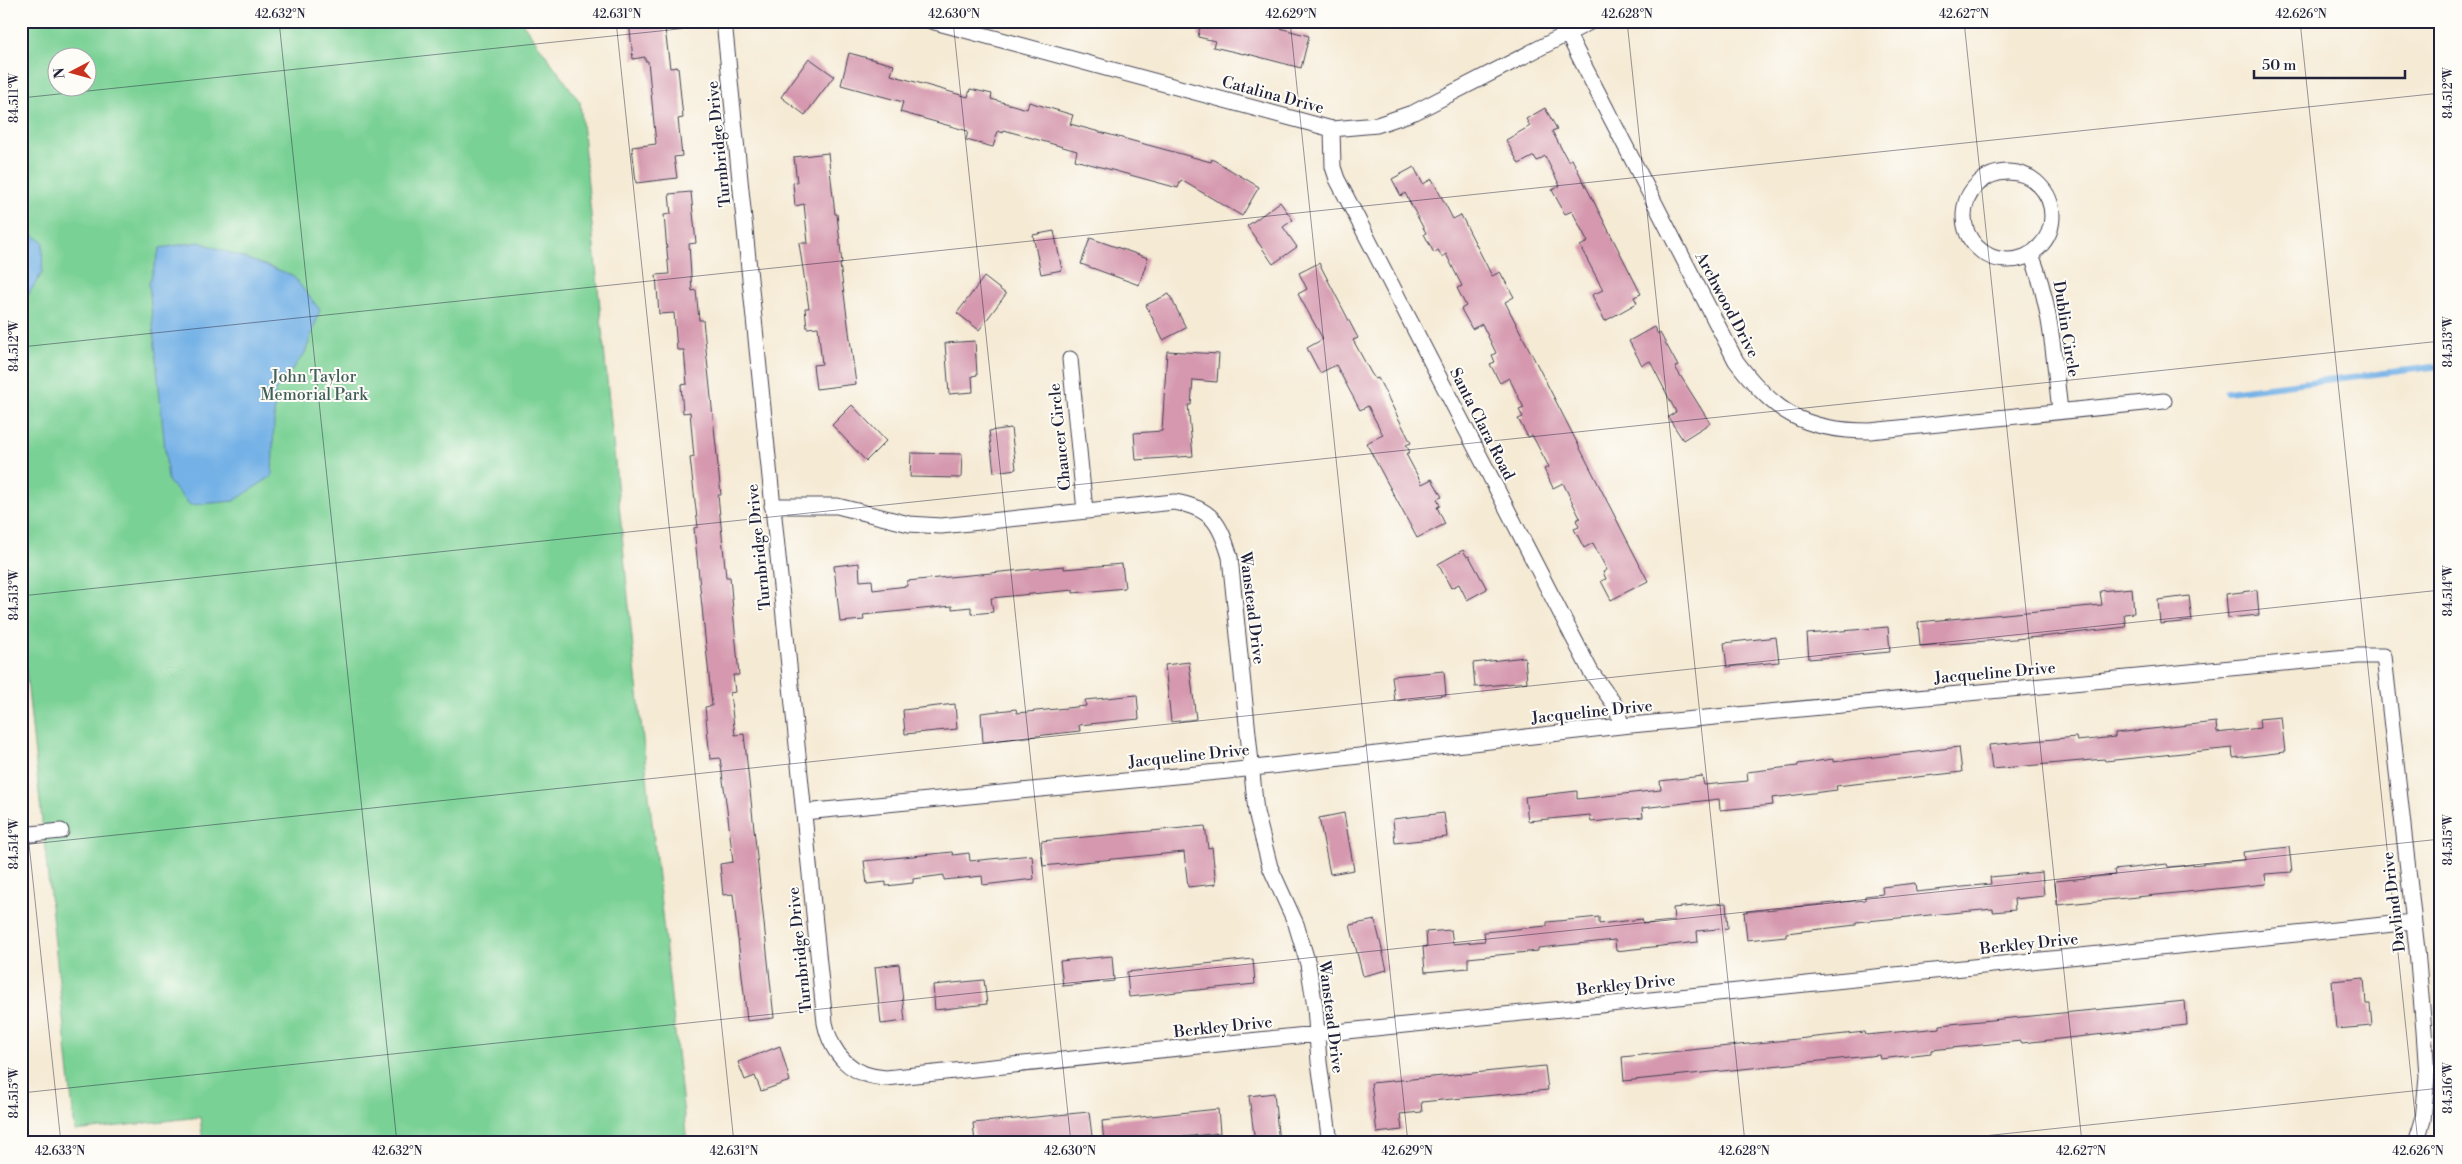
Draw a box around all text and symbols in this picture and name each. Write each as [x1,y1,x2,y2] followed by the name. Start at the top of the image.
[255,7,305,22] text: 42.632°N
[593,7,641,22] text: 42.631°N
[928,7,980,22] text: 42.630°N
[1265,7,1317,22] text: 42.629°N
[1601,7,1653,22] text: 42.628°N
[1939,7,1989,22] text: 42.627°N
[2275,7,2327,22] text: 42.626°N
[48,48,98,98] north arrow
[2254,48,2406,80] scale bar
[2262,56,2296,75] text: 50 m
[2441,66,2456,119] text: 84.512°W
[51,67,70,80] text: N
[7,72,22,123] text: 84.511°W
[1220,72,1326,118] street label: Catalina Drive
[702,80,736,208] street label: Turnbridge Drive
[1690,248,1763,361] street label: Archwood Drive
[2049,279,2083,379] street label: Dublin Circle
[2441,315,2456,368] text: 84.513°W
[7,319,22,372] text: 84.512°W
[1445,365,1519,483] street label: Santa Clara Road
[260,367,369,405] park label: John Taylor Memorial Park
[1044,382,1076,492] street label: Chaucer Circle
[742,483,776,611] street label: Turnbridge Drive
[1235,550,1269,665] street label: Wanstead Drive
[2441,564,2456,617] text: 84.514°W
[7,568,22,621] text: 84.513°W
[1933,658,2056,688] street label: Jacqueline Drive
[1529,696,1654,728] street label: Jacqueline Drive
[1126,740,1251,772] street label: Jacqueline Drive
[2441,813,2456,866] text: 84.515°W
[7,817,22,870] text: 84.514°W
[2378,851,2410,953] street label: Davlind Drive
[783,886,817,1014] street label: Turnbridge Drive
[1978,929,2079,959] street label: Berkley Drive
[1314,959,1348,1074] street label: Wanstead Drive
[1575,970,1676,1000] street label: Berkley Drive
[1172,1012,1273,1042] street label: Berkley Drive
[2441,1061,2456,1114] text: 84.516°W
[7,1066,22,1119] text: 84.515°W
[35,1144,85,1159] text: 42.633°N
[372,1144,422,1159] text: 42.632°N
[710,1144,758,1159] text: 42.631°N
[1044,1144,1096,1159] text: 42.630°N
[1381,1144,1433,1159] text: 42.629°N
[1718,1144,1770,1159] text: 42.628°N
[2056,1144,2106,1159] text: 42.627°N
[2392,1144,2444,1159] text: 42.626°N

